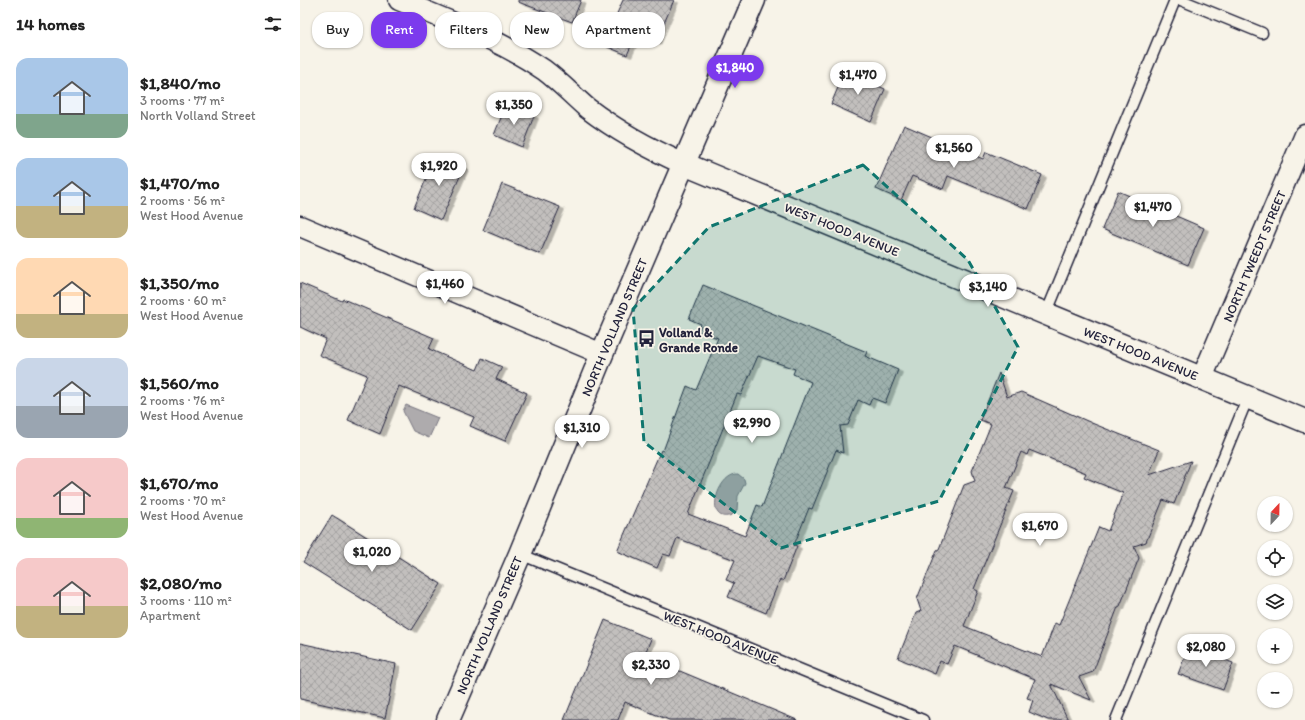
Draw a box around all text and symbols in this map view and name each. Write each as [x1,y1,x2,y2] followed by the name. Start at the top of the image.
[312,12,363,48] chip: Buy
[371,12,427,48] chip: Rent
[435,12,502,48] chip: Filters
[510,12,564,48] chip: New
[572,12,665,48] chip: Apartment
[262,13,284,35] icon: filters
[16,14,85,34] text: 14 homes
[702,55,768,89] pin: $1,840
[716,60,754,75] text: $1,840
[825,62,891,96] pin: $1,470
[839,67,877,82] text: $1,470
[140,73,221,93] text: $1,840/mo
[48,74,96,122] icon: home
[481,92,547,126] pin: $1,350
[140,93,225,108] text: 3 rooms · 77 m²
[495,97,533,112] text: $1,350
[140,108,256,123] text: North Volland Street
[921,135,987,169] pin: $1,560
[935,140,973,155] text: $1,560
[406,153,472,187] pin: $1,920
[420,158,458,173] text: $1,920
[140,173,220,193] text: $1,470/mo
[48,174,96,222] icon: home
[1220,187,1289,324] street label: NORTH TWEEDT STREET
[140,193,225,208] text: 2 rooms · 56 m²
[1120,194,1186,228] pin: $1,470
[1134,199,1172,214] text: $1,470
[782,200,901,259] street label: WEST HOOD AVENUE
[140,208,243,223] text: West Hood Avenue
[579,255,651,399] street label: NORTH VOLLAND STREET
[412,271,478,305] pin: $1,460
[140,273,219,293] text: $1,350/mo
[48,274,96,322] icon: home
[955,274,1021,308] pin: $3,140
[426,276,464,291] text: $1,460
[969,279,1007,294] text: $3,140
[140,293,226,308] text: 2 rooms · 60 m²
[140,308,243,323] text: West Hood Avenue
[1081,324,1200,383] street label: WEST HOOD AVENUE
[659,325,738,355] place label: Volland & Grande Ronde
[636,329,656,349] bus stop icon: Volland & Grande Ronde
[140,373,219,393] text: $1,560/mo
[48,374,96,422] icon: home
[140,393,225,408] text: 2 rooms · 76 m²
[140,408,243,423] text: West Hood Avenue
[719,410,785,444] pin: $2,990
[549,415,615,449] pin: $1,310
[733,415,771,430] text: $2,990
[564,420,600,435] text: $1,310
[140,473,219,493] text: $1,670/mo
[48,474,96,522] icon: home
[140,493,226,508] text: 2 rooms · 70 m²
[1257,496,1293,532] north arrow
[1257,496,1293,708] map controls
[140,508,243,523] text: West Hood Avenue
[1007,513,1073,547] pin: $1,670
[1021,518,1059,533] text: $1,670
[339,539,405,573] pin: $1,020
[1257,540,1293,576] button: locate
[353,544,391,559] text: $1,020
[454,553,526,697] street label: NORTH VOLLAND STREET
[140,573,222,593] text: $2,080/mo
[48,574,96,622] icon: home
[1257,584,1293,620] button: layers
[140,593,232,608] text: 3 rooms · 110 m²
[140,608,201,623] text: Apartment
[661,608,780,667] street label: WEST HOOD AVENUE
[1257,628,1293,664] button: +
[1173,634,1239,668] pin: $2,080
[1186,639,1226,654] text: $2,080
[618,652,684,686] pin: $2,330
[632,657,670,672] text: $2,330
[1257,672,1293,708] button: −

